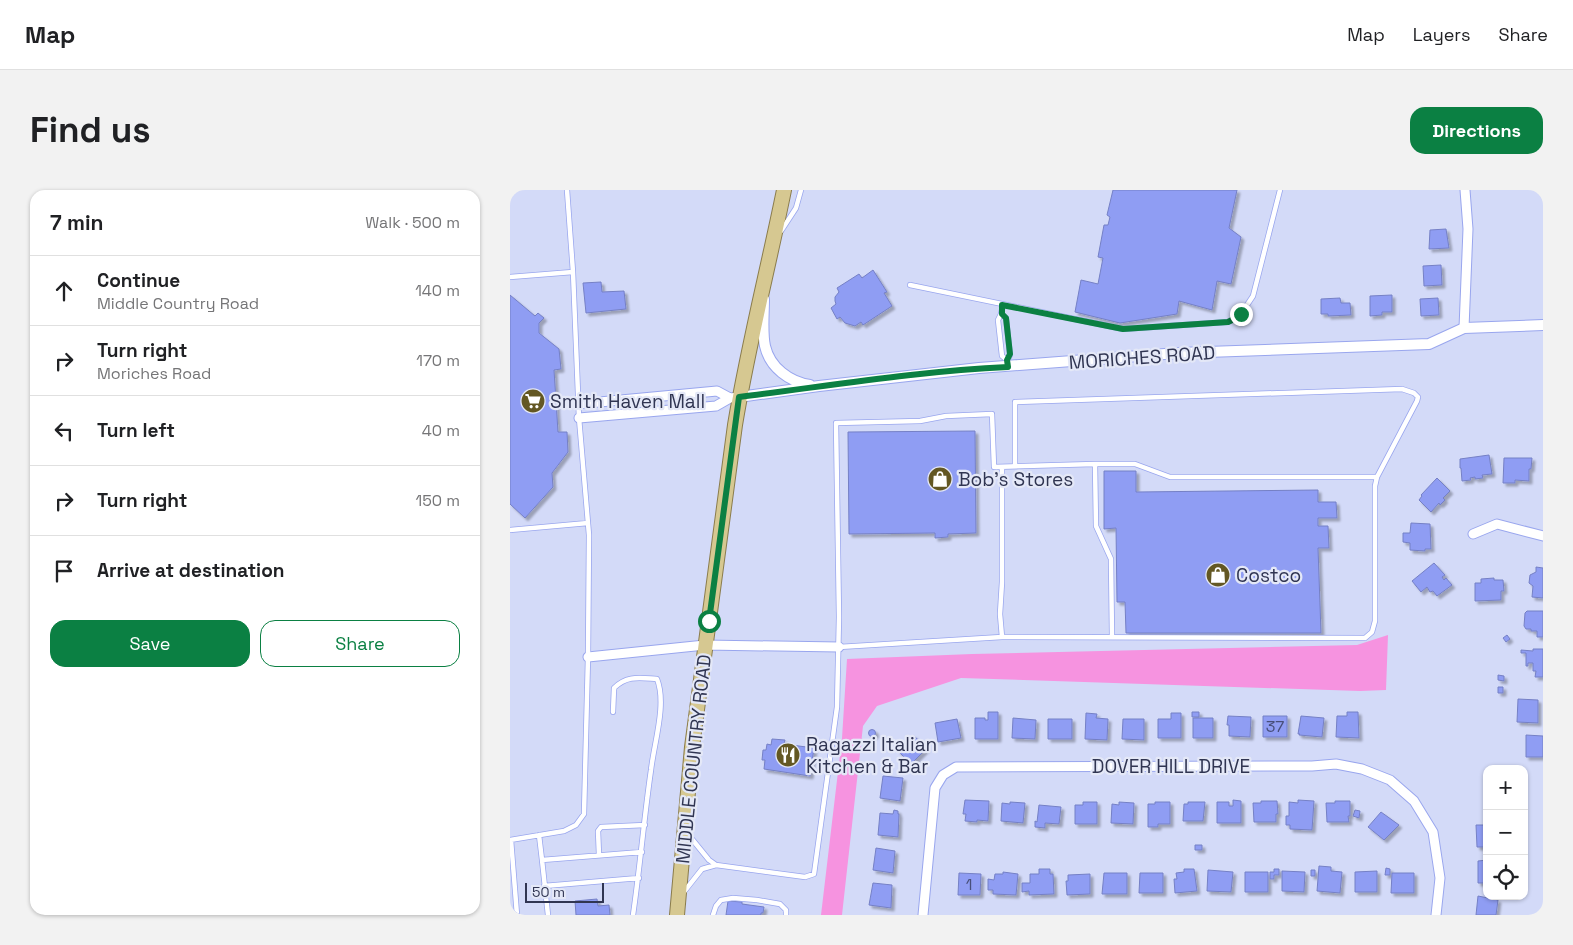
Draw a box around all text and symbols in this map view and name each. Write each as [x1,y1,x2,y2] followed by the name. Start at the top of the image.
[25,19,75,50] text: Map
[1347,23,1385,46] text: Map
[1413,23,1470,46] text: Layers
[1498,23,1548,46] text: Share
[1410,107,1543,154] button: Directions
[30,108,151,152] text: Find us
[50,209,103,236] text: 7 min
[365,212,460,233] text: Walk · 500 m
[97,268,180,293] text: Continue
[50,277,78,305] icon: ahead
[415,280,460,301] text: 140 m
[97,293,259,314] text: Middle Country Road
[1230,303,1253,326] route end
[97,338,187,363] text: Turn right
[1068,340,1216,375] street label: MORICHES ROAD
[50,347,78,375] icon: right
[416,350,460,371] text: 170 m
[97,363,211,384] text: Moriches Road
[520,388,546,414] supermarket icon: Smith Haven Mall
[550,389,705,414] place label: Smith Haven Mall
[50,417,78,445] icon: left
[97,418,175,443] text: Turn left
[422,420,460,441] text: 40 m
[927,466,953,492] shop icon: Bob's Stores
[958,467,1073,492] place label: Bob's Stores
[50,487,78,515] icon: right
[97,488,187,513] text: Turn right
[416,490,460,511] text: 150 m
[50,557,78,585] icon: arrive
[97,558,285,583] text: Arrive at destination
[1205,562,1231,588] shop icon: Costco
[1236,563,1301,588] place label: Costco
[698,610,721,633] route start
[50,620,250,667] button: Save
[260,620,460,667] button: Share
[670,653,717,865] street label: MIDDLE COUNTRY ROAD
[1266,716,1284,737] house number: 37
[806,732,937,779] place label: Ragazzi Italian Kitchen & Bar
[775,742,801,768] restaurant icon: Ragazzi Italian Kitchen & Bar
[1092,754,1250,779] street label: DOVER HILL DRIVE
[1483,765,1528,900] map controls
[1483,765,1528,810] button: +
[1483,810,1528,855] button: −
[1483,855,1528,900] button: locate
[966,874,972,895] house number: 1
[525,880,604,903] scale bar
[532,883,565,901] text: 50 m

